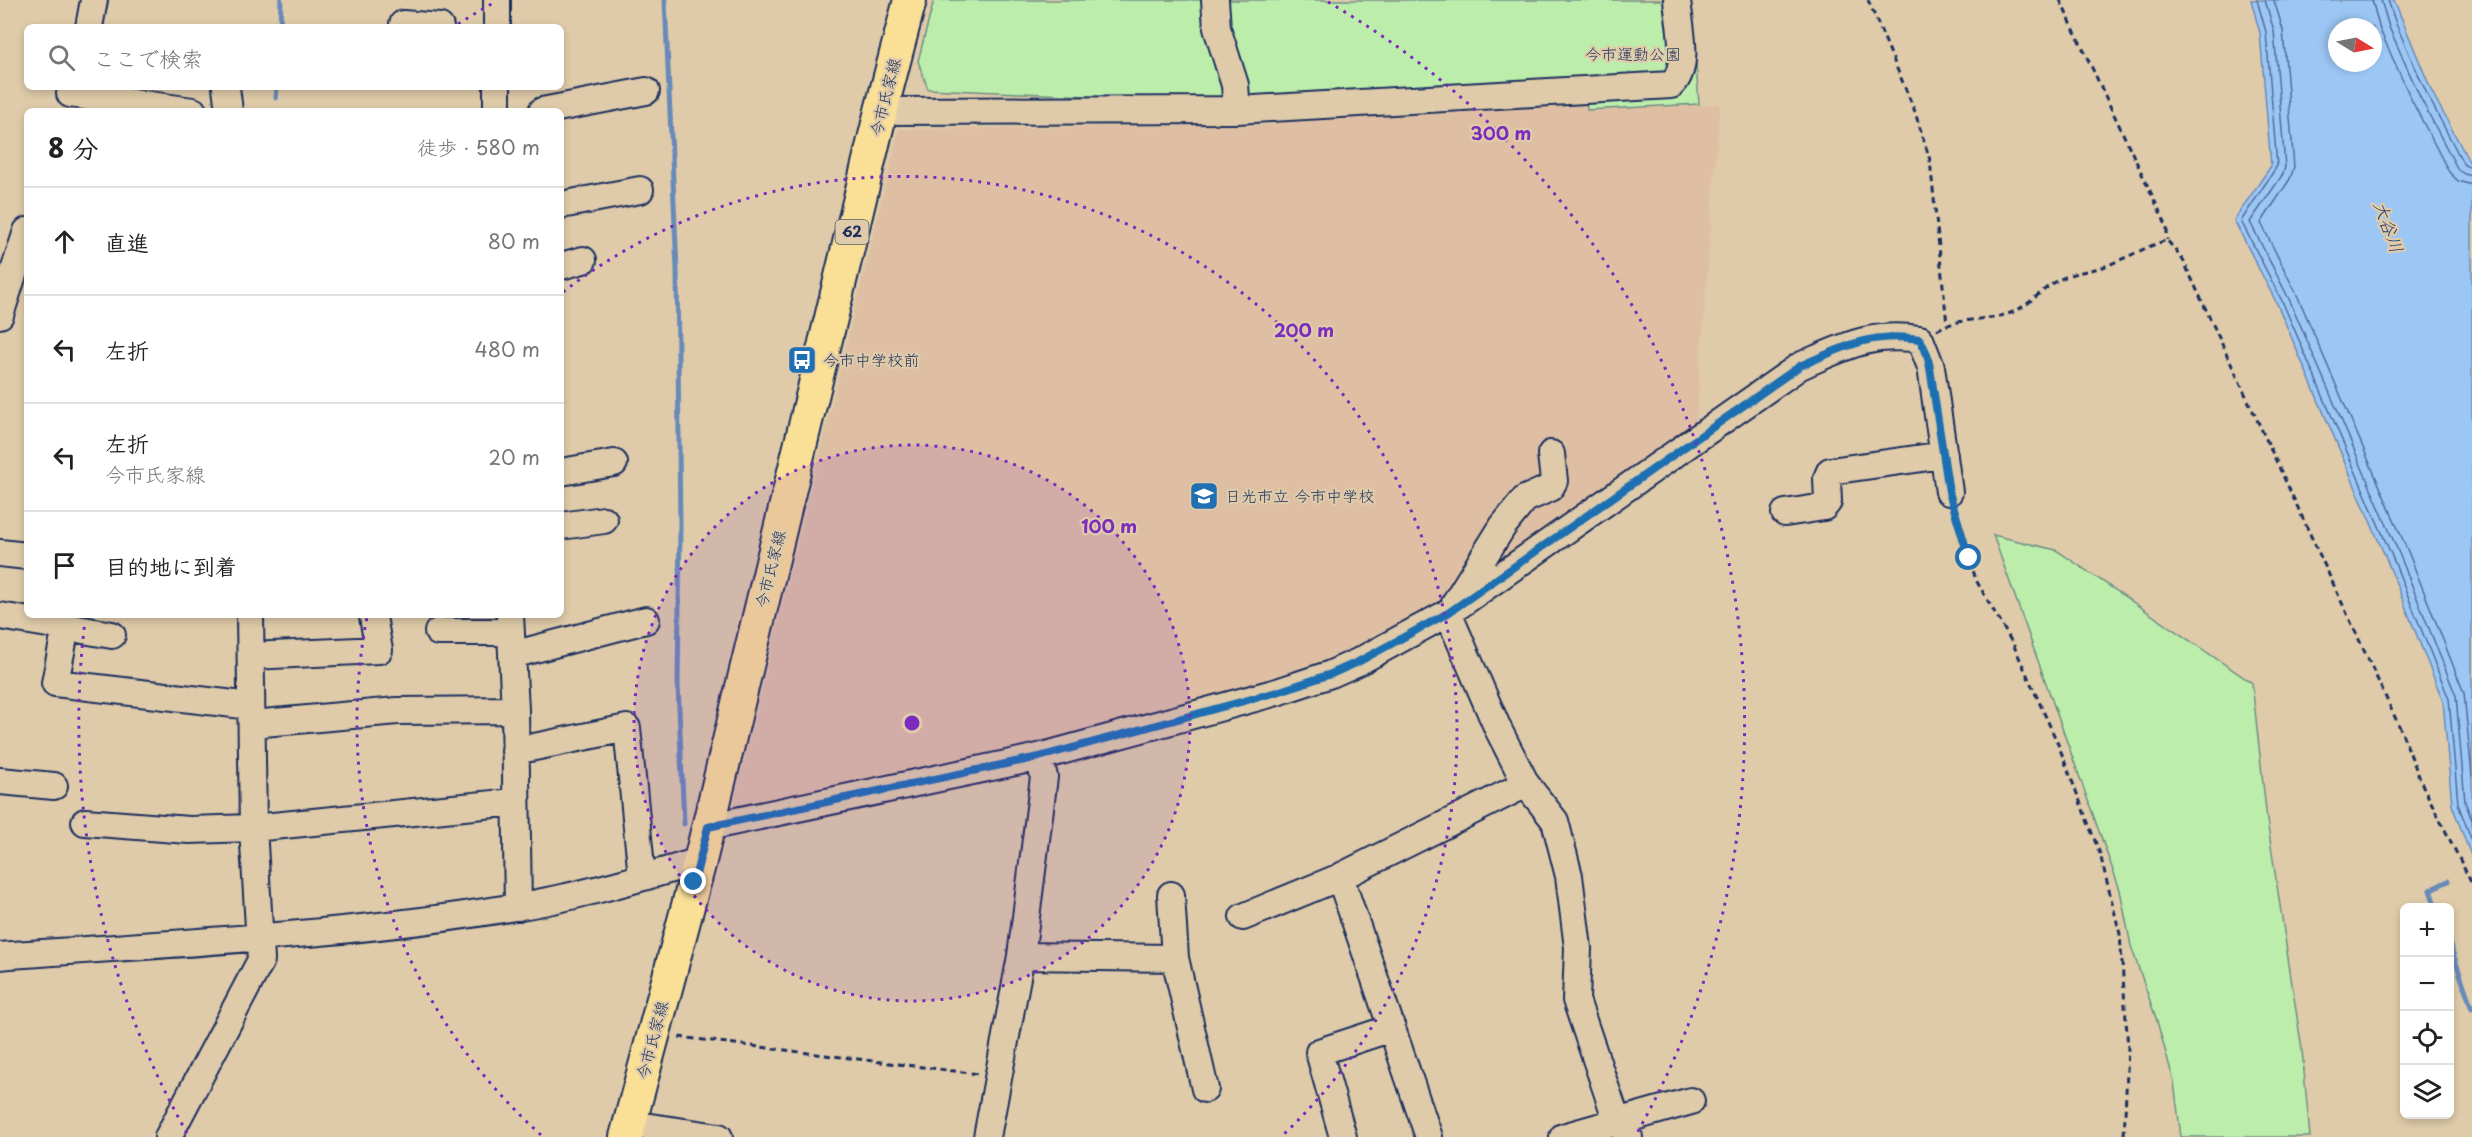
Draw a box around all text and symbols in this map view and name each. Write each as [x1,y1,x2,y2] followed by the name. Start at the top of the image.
[2328,18,2382,72] north arrow
[24,24,564,90] search box
[45,41,78,74] icon: search
[93,41,203,74] text: ここで検索
[1585,41,1681,65] park label: 今市運動公園
[863,55,905,138] street label: 今市氏家線
[1471,119,1531,146] text: 300 m
[48,128,99,167] text: 8 分
[417,132,540,162] text: 徒歩 · 580 m
[2367,196,2411,256] water label: 大谷川
[836,220,868,244] road number: 62
[48,225,81,258] icon: ahead
[105,225,149,258] text: 直進
[488,226,540,256] text: 80 m
[1274,316,1334,343] text: 200 m
[48,333,81,366] icon: left
[105,333,149,366] text: 左折
[475,334,540,364] text: 480 m
[786,344,818,376] bus stop icon: 今市中学校前
[823,347,919,371] place label: 今市中学校前
[105,426,149,459] text: 左折
[48,441,81,474] icon: left
[488,442,540,472] text: 20 m
[105,459,205,489] text: 今市氏家線
[1188,480,1220,512] school or university icon: 日光市立 今市中学校
[1225,483,1374,507] place label: 日光市立 今市中学校
[1081,512,1137,539] text: 100 m
[748,527,790,610] street label: 今市氏家線
[1955,544,1981,570] route start
[48,549,81,582] icon: arrive
[105,549,237,582] text: 目的地に到着
[902,713,922,733] centre of rings
[680,868,706,894] route end
[2400,903,2454,1119] map controls
[2400,903,2454,957] button: +
[2400,957,2454,1011] button: −
[629,998,673,1081] street label: 今市氏家線
[2400,1011,2454,1065] button: locate
[2400,1065,2454,1119] button: layers

